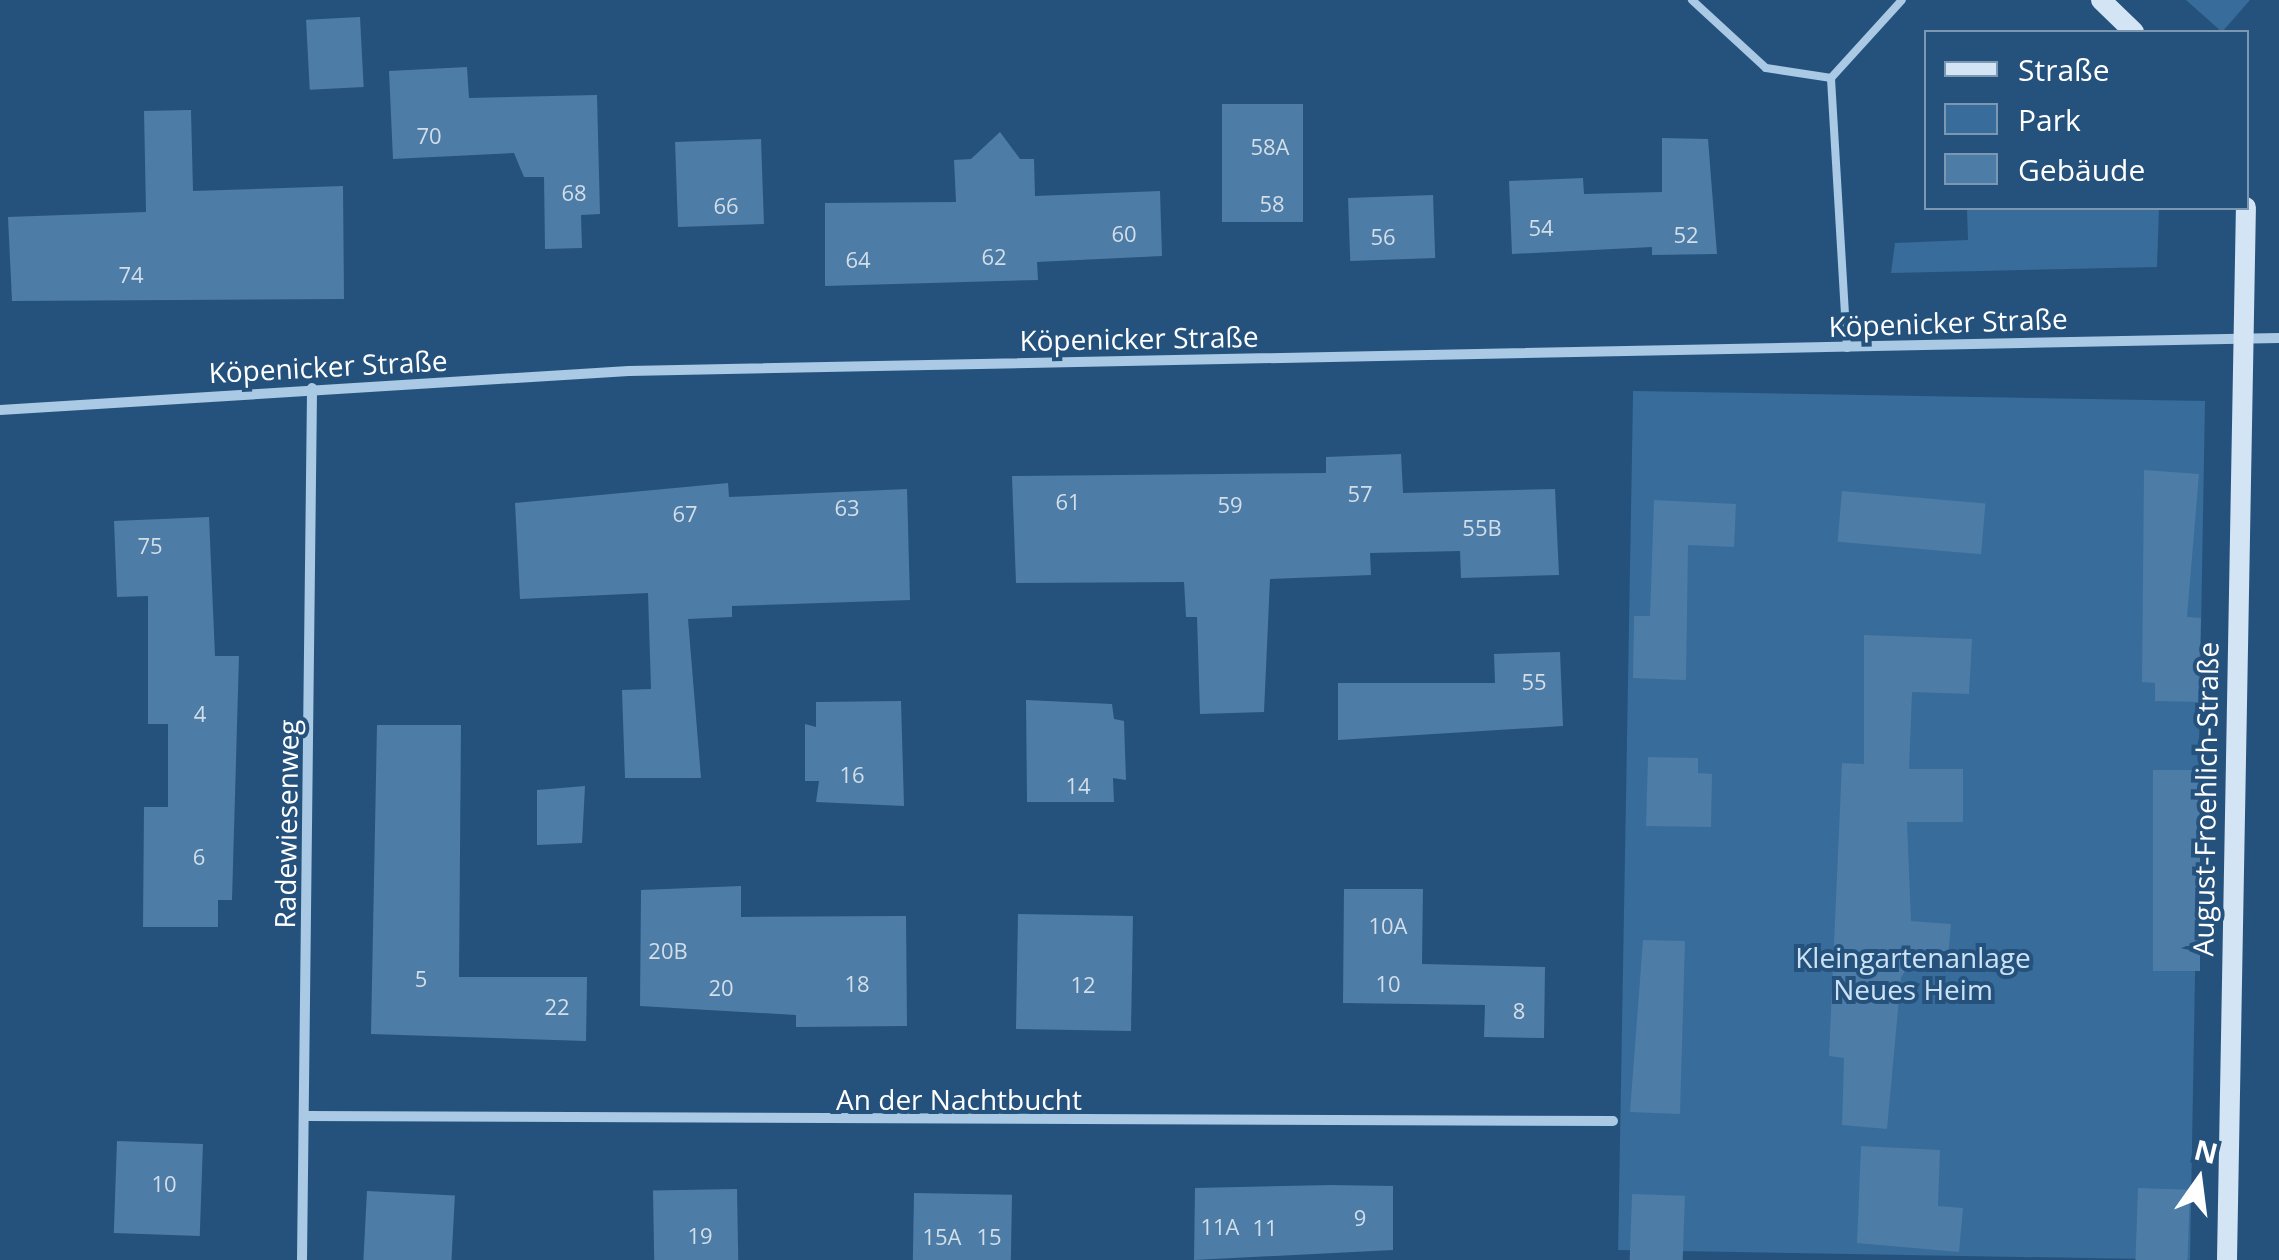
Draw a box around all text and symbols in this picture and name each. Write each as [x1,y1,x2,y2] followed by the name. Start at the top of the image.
[1924,30,2249,210] legend
[2018,49,2110,90] text: Straße
[2018,99,2081,140] text: Park
[416,123,442,149] house number: 70
[1250,134,1290,160] house number: 58A
[2018,149,2145,190] text: Gebäude
[561,180,587,206] house number: 68
[1259,191,1285,217] house number: 58
[713,193,739,219] house number: 66
[1528,215,1554,241] house number: 54
[1111,221,1137,247] house number: 60
[1673,222,1699,248] house number: 52
[1370,224,1396,250] house number: 56
[981,244,1007,270] house number: 62
[845,247,871,273] house number: 64
[118,262,144,288] house number: 74
[1828,301,2068,343] street label: Köpenicker Straße
[1019,319,1259,357] street label: Köpenicker Straße
[208,343,448,389] street label: Köpenicker Straße
[1347,481,1373,507] house number: 57
[1055,489,1081,515] house number: 61
[1217,492,1243,518] house number: 59
[834,495,860,521] house number: 63
[672,501,698,527] house number: 67
[1462,515,1502,541] house number: 55B
[137,533,163,559] house number: 75
[2185,642,2225,956] street label: August-Froehlich-Straße
[1521,669,1547,695] house number: 55
[194,701,206,727] house number: 4
[267,719,305,929] street label: Radewiesenweg
[839,762,865,788] house number: 16
[1065,773,1091,799] house number: 14
[193,844,205,870] house number: 6
[1368,913,1408,939] house number: 10A
[648,938,688,964] house number: 20B
[1795,940,2031,1006] park label: Kleingartenanlage Neues Heim
[415,966,427,992] house number: 5
[844,971,870,997] house number: 18
[1375,971,1401,997] house number: 10
[1070,972,1096,998] house number: 12
[708,975,734,1001] house number: 20
[544,994,570,1020] house number: 22
[1513,998,1525,1024] house number: 8
[836,1082,1082,1116] street label: An der Nachtbucht
[2149,1130,2249,1230] north arrow
[2191,1130,2222,1172] text: N
[151,1171,177,1197] house number: 10
[1354,1205,1366,1231] house number: 9
[1200,1214,1240,1240] house number: 11A
[1252,1215,1278,1241] house number: 11
[687,1223,713,1249] house number: 19
[922,1224,962,1250] house number: 15A
[976,1224,1002,1250] house number: 15

